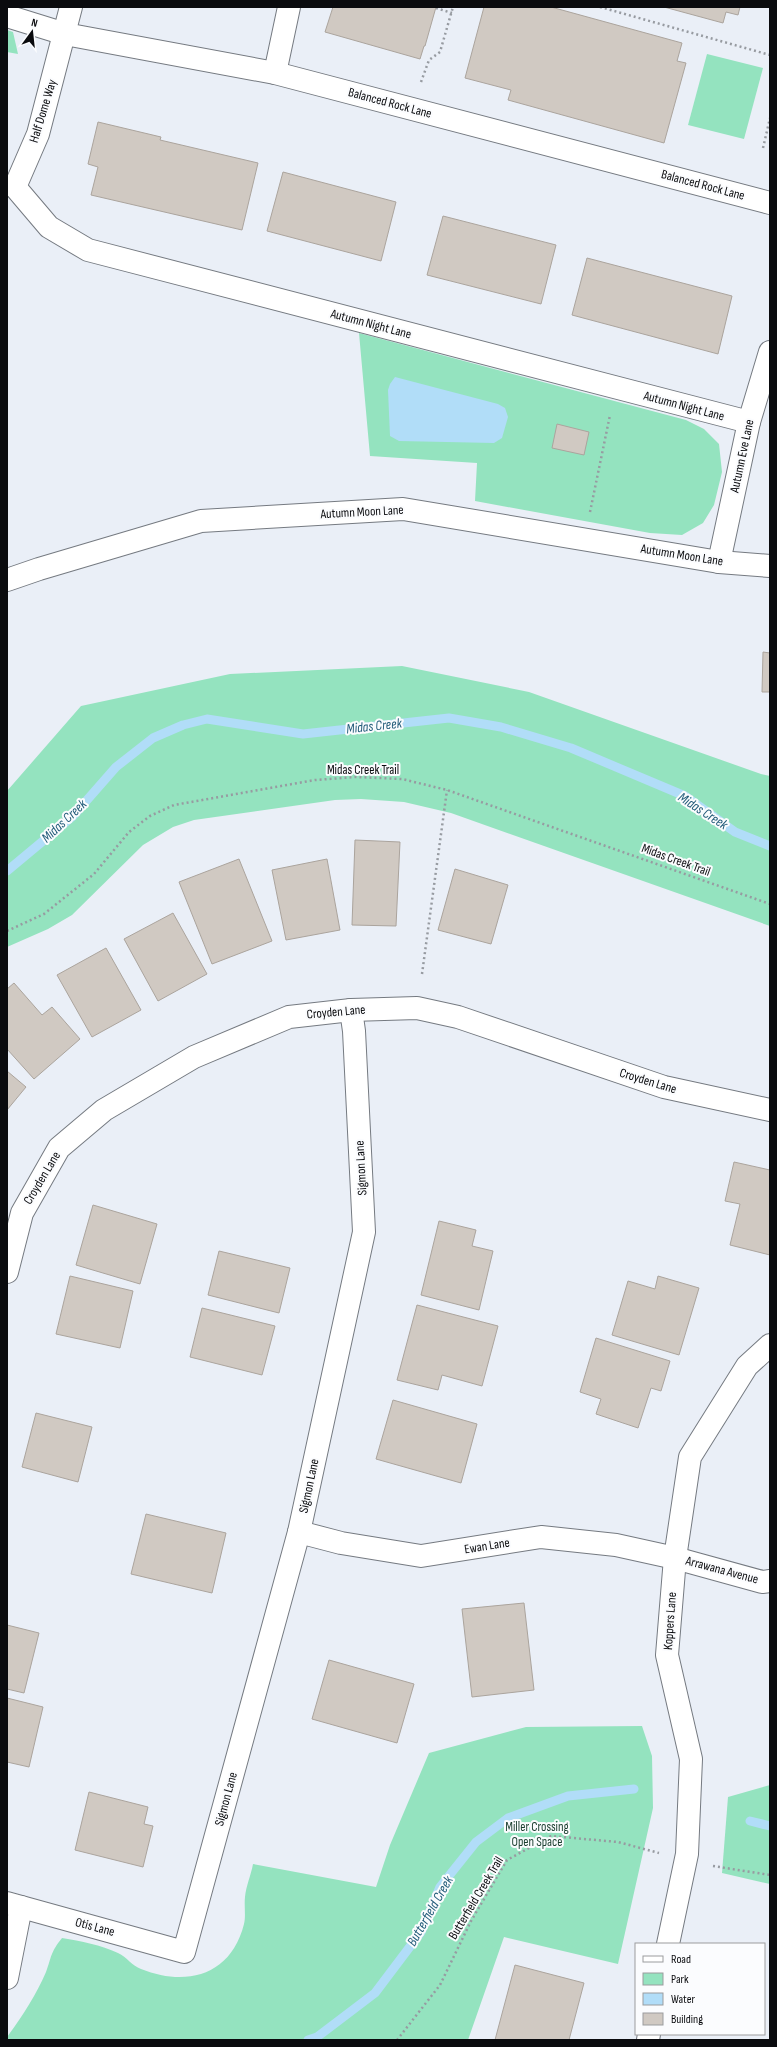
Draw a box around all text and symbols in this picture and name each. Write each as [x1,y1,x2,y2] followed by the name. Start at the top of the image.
[12,12,52,52] north arrow
[30,16,39,30] text: N
[26,77,60,145] street label: Half Dome Way
[347,84,433,122] street label: Balanced Rock Lane
[660,166,746,204] street label: Balanced Rock Lane
[328,305,413,342] street label: Autumn Night Lane
[641,387,726,424] street label: Autumn Night Lane
[726,418,758,495] street label: Autumn Eve Lane
[319,502,404,522] street label: Autumn Moon Lane
[639,540,724,569] street label: Autumn Moon Lane
[345,715,403,737] water label: Midas Creek
[327,762,399,778] street label: Midas Creek Trail
[675,789,732,834] water label: Midas Creek
[38,795,91,846] water label: Midas Creek
[639,840,713,880] street label: Midas Creek Trail
[306,1001,366,1023] street label: Croyden Lane
[618,1065,678,1097] street label: Croyden Lane
[352,1140,370,1196] street label: Sigmon Lane
[20,1149,64,1207] street label: Croyden Lane
[295,1457,323,1515] street label: Sigmon Lane
[463,1535,511,1557] street label: Ewan Lane
[683,1552,760,1587] street label: Arrawana Avenue
[660,1592,680,1650] street label: Koppers Lane
[211,1770,241,1828] street label: Sigmon Lane
[505,1819,569,1850] park label: Miller Crossing Open Space
[445,1854,507,1942] street label: Butterfield Creek Trail
[403,1872,457,1949] water label: Butterfield Creek
[74,1914,116,1940] street label: Otis Lane
[635,1943,765,2035] legend
[671,1952,691,1967] text: Road
[671,1972,689,1987] text: Park
[671,1992,695,2007] text: Water
[671,2012,703,2027] text: Building

